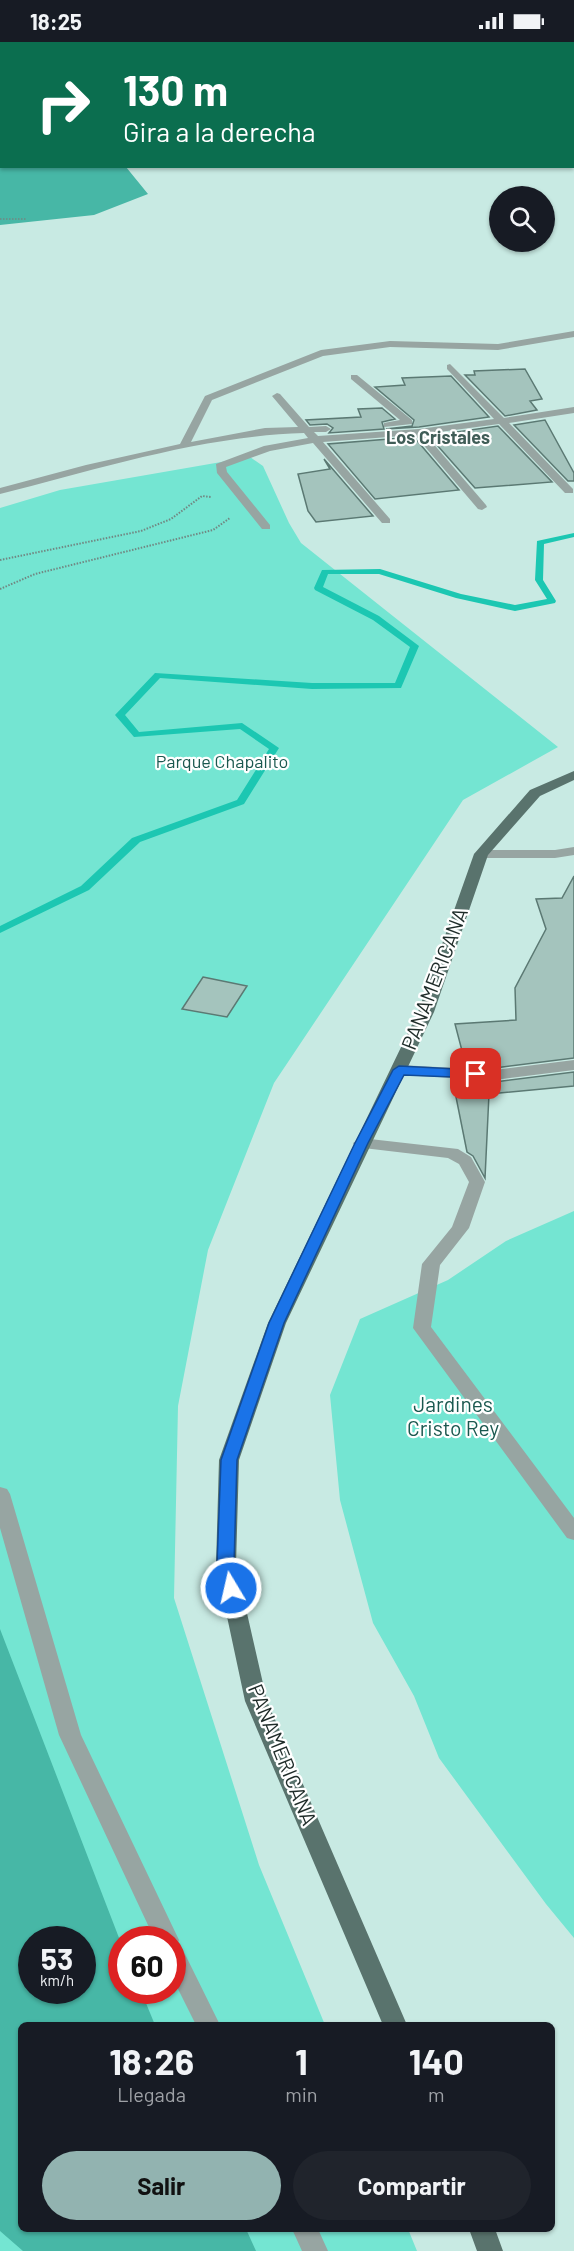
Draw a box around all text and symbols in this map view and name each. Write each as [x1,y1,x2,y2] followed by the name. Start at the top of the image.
[30,8,82,34] text: 18:25
[123,64,228,114] text: 130 m
[24,66,102,144] icon: right
[123,115,316,147] text: Gira a la derecha
[489,186,555,252] map controls
[489,186,555,252] button: search
[386,426,490,448] district label: Los Cristales
[156,750,288,772] park label: Parque Chapalito
[395,904,472,1053] street label: PANAMERICANA
[450,1048,501,1099] pin
[459,1057,492,1090] icon: arrive
[407,1391,499,1440] park label: Jardines Cristo Rey
[199,1556,263,1620] position arrow
[244,1680,323,1829] street label: PANAMERICANA
[108,1926,186,2004] speed limit sign: 60
[41,1940,73,1976] text: 53
[40,1971,74,1989] text: km/h
[109,2039,194,2082] text: 18:26
[295,2039,308,2082] text: 1
[409,2039,464,2082] text: 140
[117,2082,186,2106] text: Llegada
[285,2082,318,2106] text: min
[428,2082,445,2106] text: m
[42,2151,281,2220] button: Salir
[293,2151,531,2220] button: Compartir

